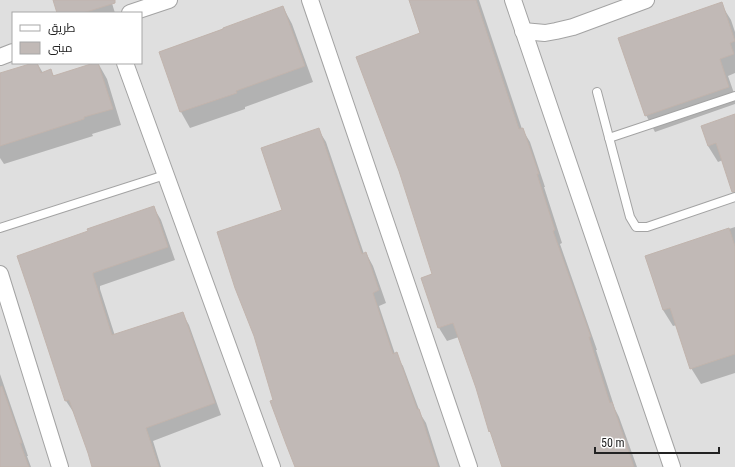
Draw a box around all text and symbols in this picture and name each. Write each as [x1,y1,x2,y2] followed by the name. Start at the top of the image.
[12,12,142,64] legend
[48,21,76,35] text: طريق
[48,41,73,55] text: مبنى
[595,429,719,455] scale bar
[601,436,625,450] text: 50 m

